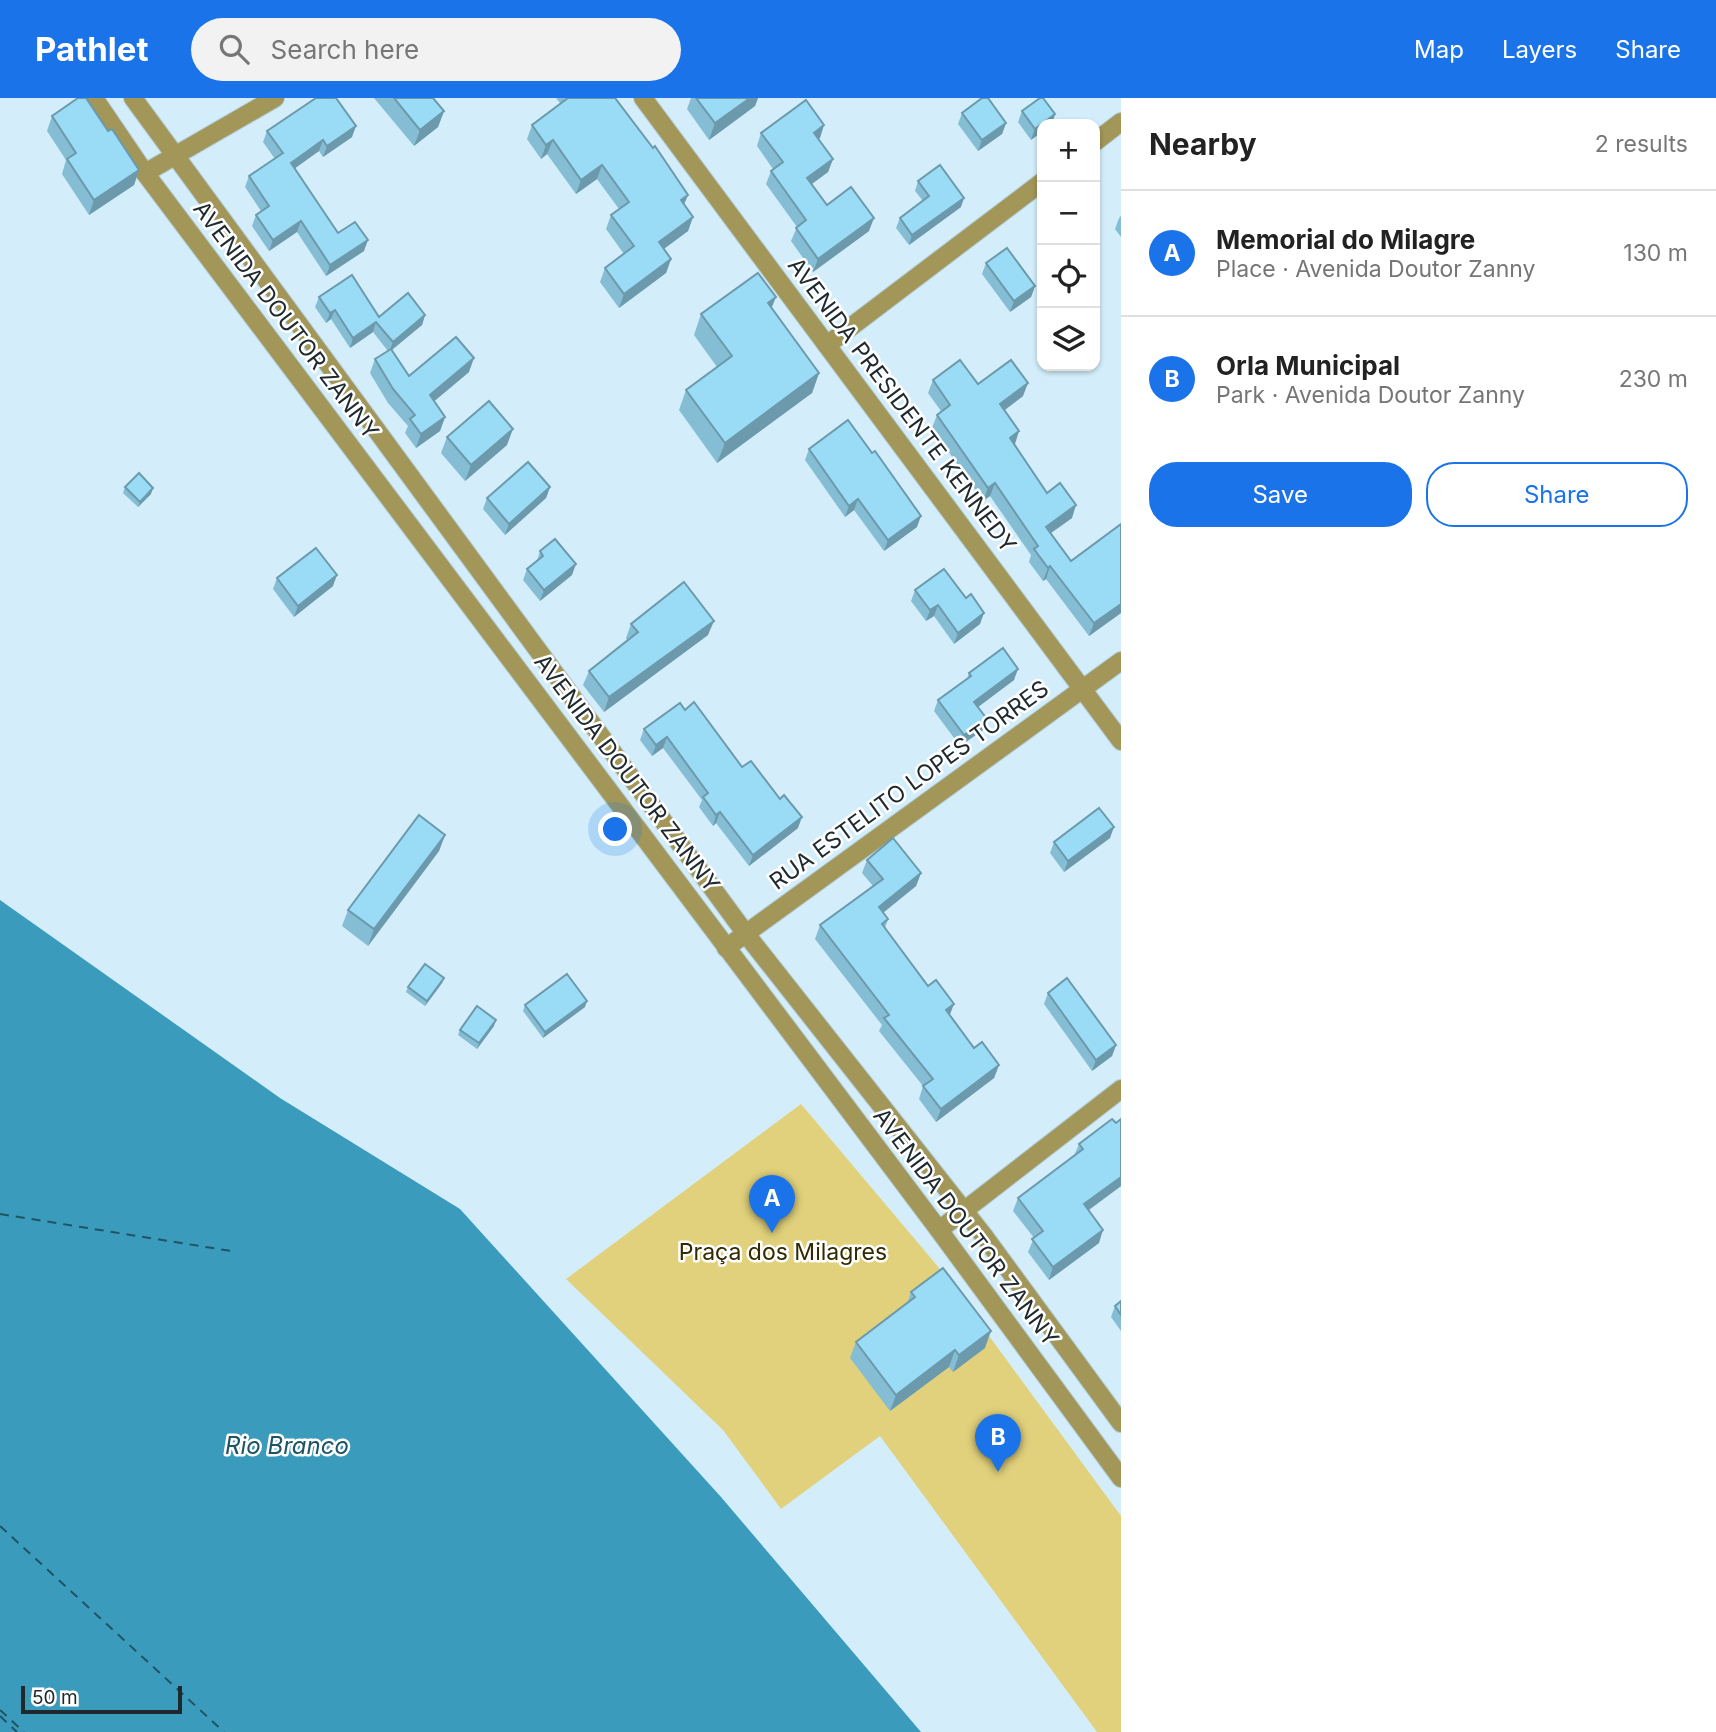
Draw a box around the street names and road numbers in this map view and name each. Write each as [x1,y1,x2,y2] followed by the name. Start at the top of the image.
[187,196,385,445] street label: AVENIDA DOUTOR ZANNY
[782,252,1022,558] street label: AVENIDA PRESIDENTE KENNEDY
[528,649,726,898] street label: AVENIDA DOUTOR ZANNY
[764,674,1054,896] street label: RUA ESTELITO LOPES TORRES
[867,1103,1065,1352] street label: AVENIDA DOUTOR ZANNY

